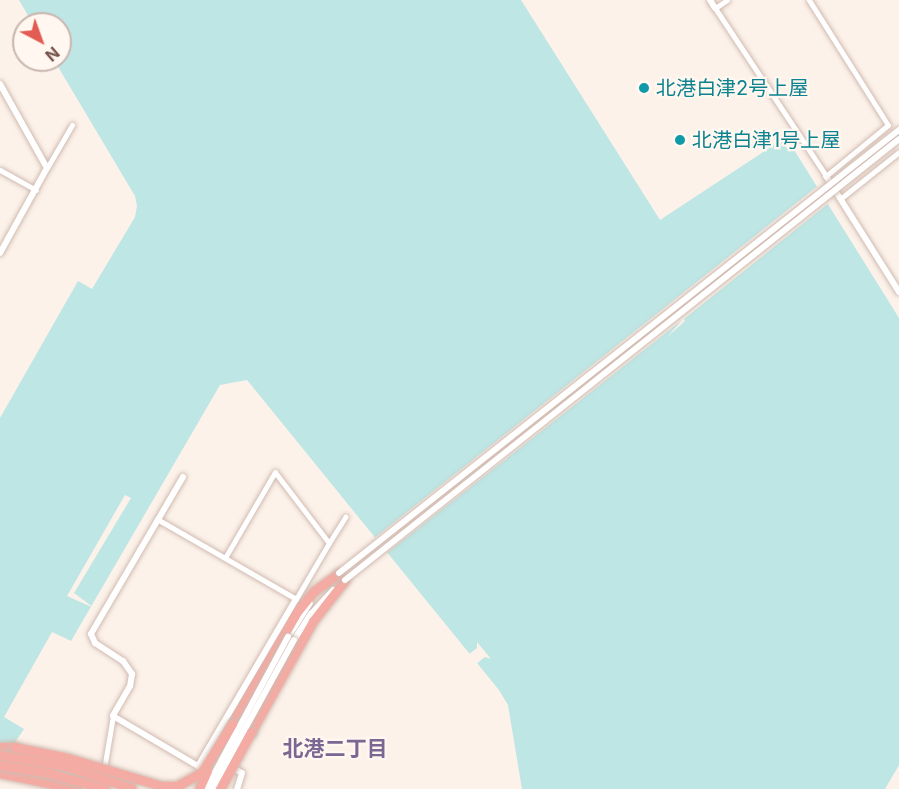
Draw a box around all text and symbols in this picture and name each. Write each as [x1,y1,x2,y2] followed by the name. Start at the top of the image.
[12,12,72,72] north arrow
[41,43,64,66] text: N
[656,76,808,100] place label: 北港白津2号上屋
[637,81,651,95] marker: 北港白津2号上屋
[692,128,840,152] place label: 北港白津1号上屋
[673,133,687,147] marker: 北港白津1号上屋
[283,736,387,762] district label: 北港二丁目

